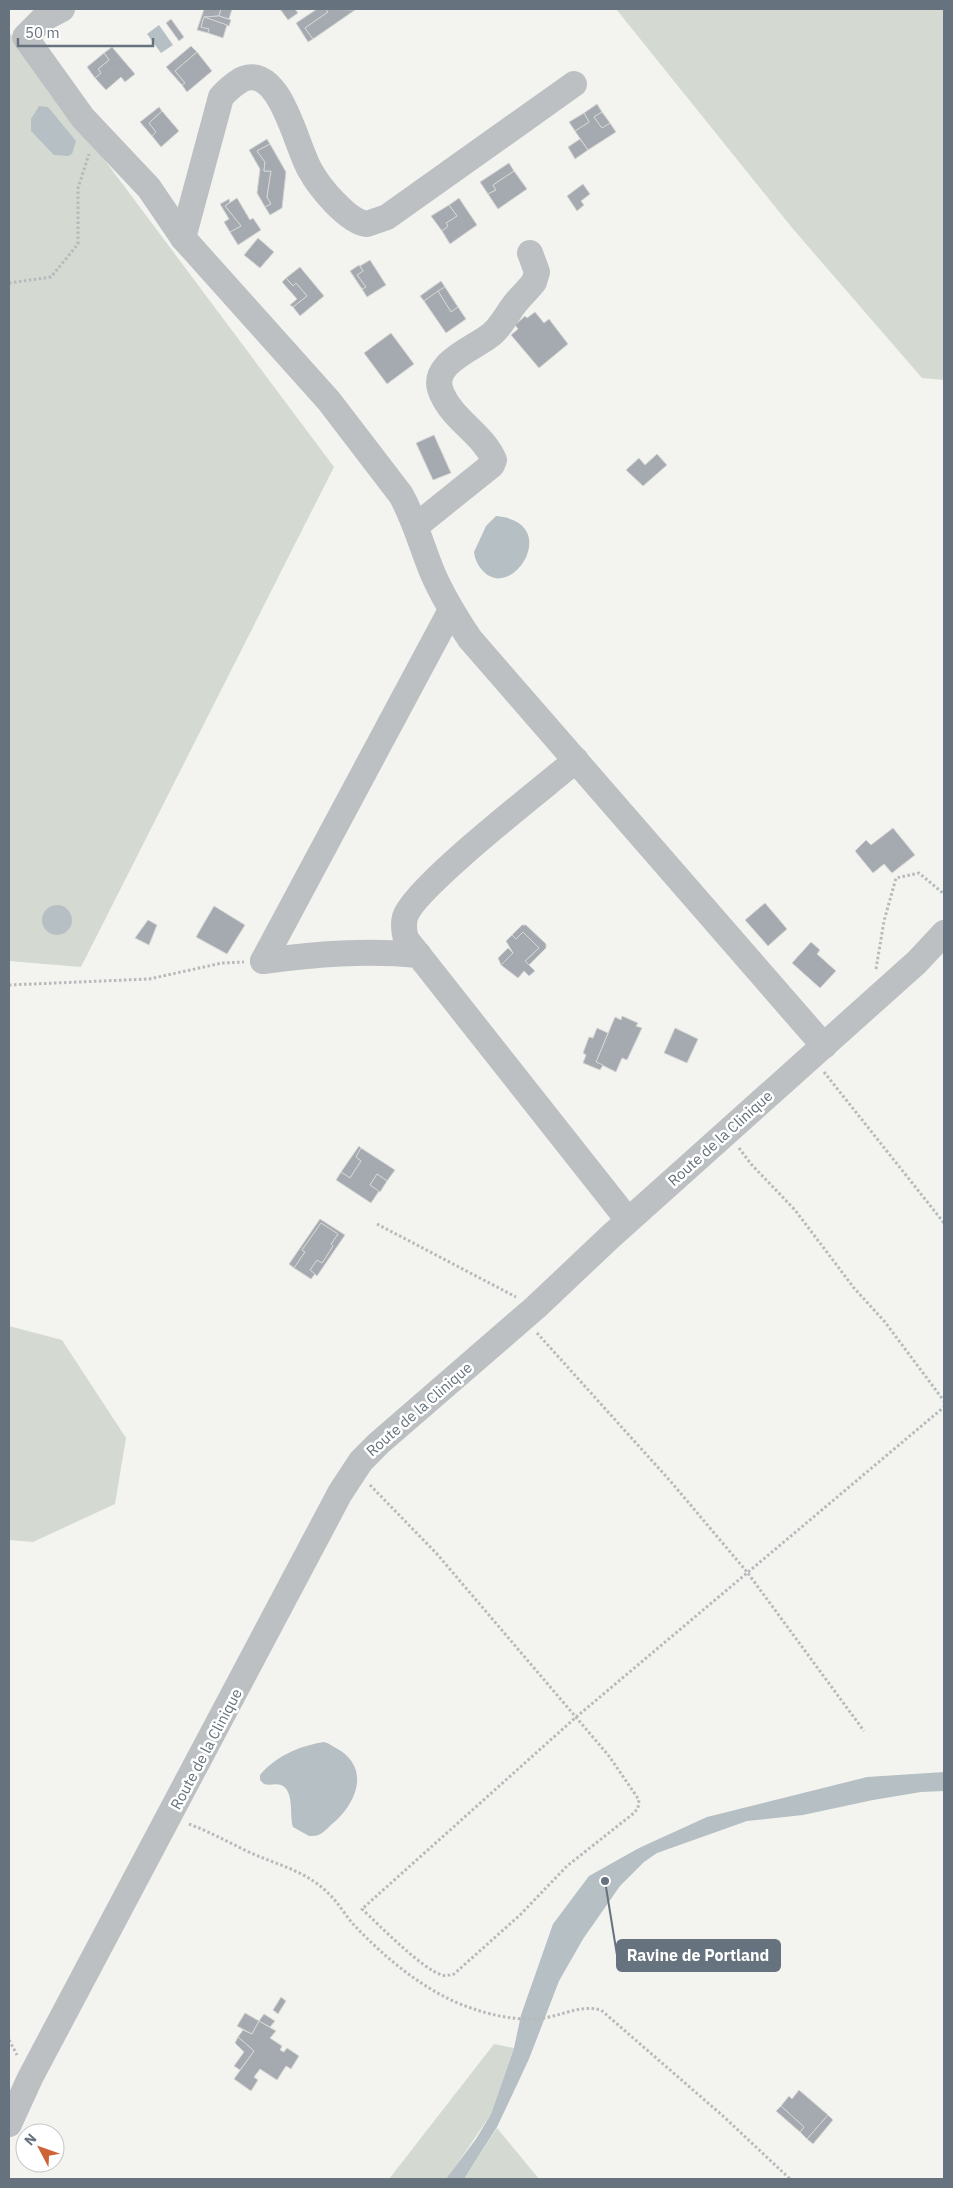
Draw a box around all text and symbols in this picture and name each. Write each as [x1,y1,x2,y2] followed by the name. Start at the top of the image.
[18,15,152,47] scale bar
[25,23,60,42] text: 50 m
[664,1086,776,1190] street label: Route de la Clinique
[362,1358,476,1460] street label: Route de la Clinique
[166,1685,246,1813] street label: Route de la Clinique
[617,1940,780,1971] callout: Ravine de Portland
[627,1945,769,1965] text: Ravine de Portland
[15,2123,65,2173] north arrow
[20,2130,40,2149] text: N

